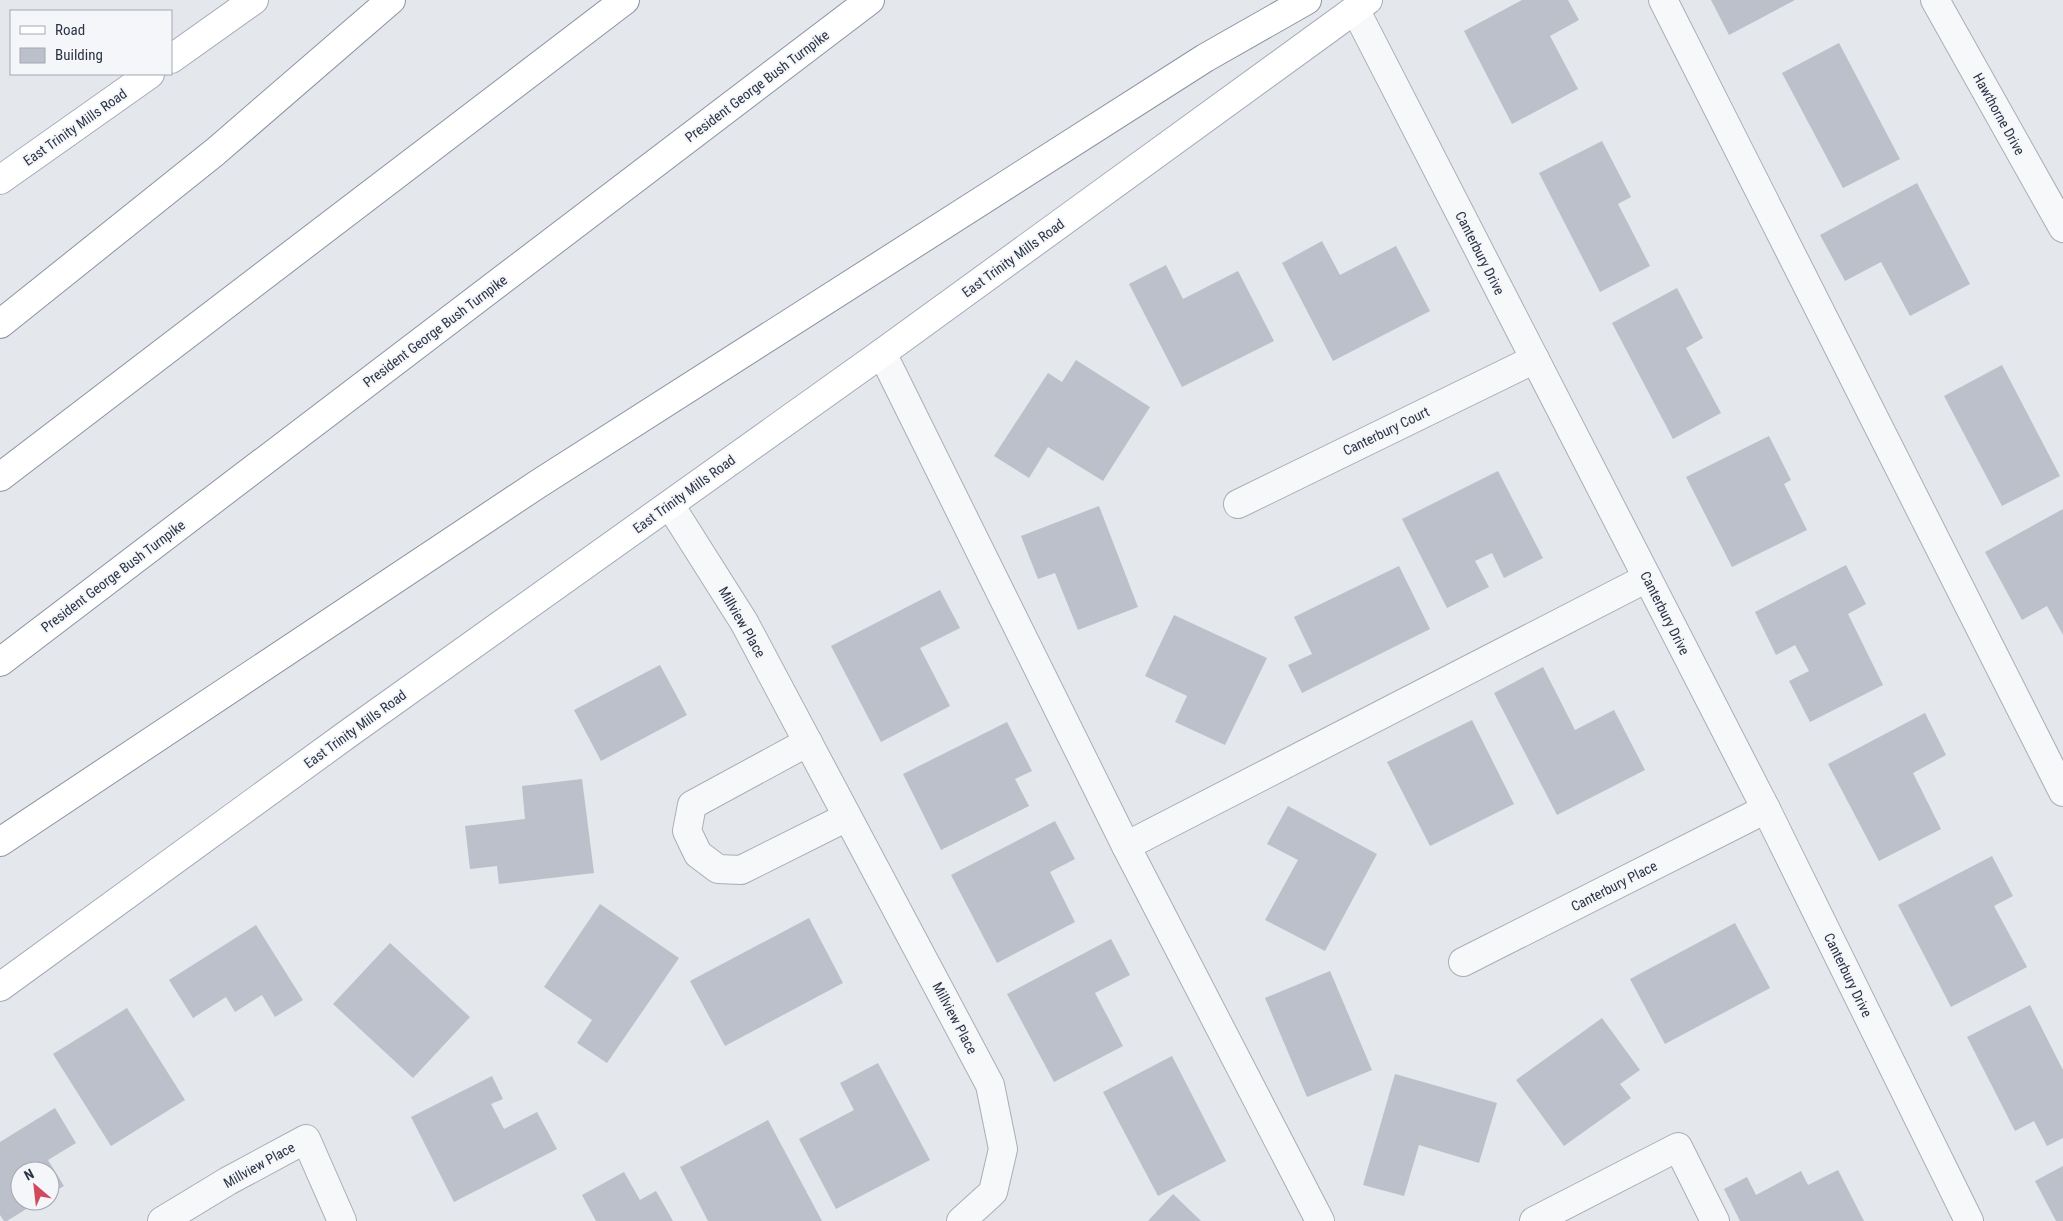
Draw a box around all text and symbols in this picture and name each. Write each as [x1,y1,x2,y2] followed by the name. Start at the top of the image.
[10,10,172,75] legend
[55,21,85,39] text: Road
[682,26,833,145] street label: President George Bush Turnpike
[55,46,103,64] text: Building
[1970,70,2028,158] street label: Hawthorne Drive
[20,85,130,169] street label: East Trinity Mills Road
[1452,209,1508,298] street label: Canterbury Drive
[959,216,1067,300] street label: East Trinity Mills Road
[360,271,511,390] street label: President George Bush Turnpike
[1340,403,1432,459] street label: Canterbury Court
[630,452,738,536] street label: East Trinity Mills Road
[38,516,189,635] street label: President George Bush Turnpike
[1637,569,1693,658] street label: Canterbury Drive
[715,584,769,661] street label: Millview Place
[301,687,409,771] street label: East Trinity Mills Road
[1568,857,1660,915] street label: Canterbury Place
[1821,930,1875,1020] street label: Canterbury Drive
[929,979,981,1057] street label: Millview Place
[221,1139,298,1191] street label: Millview Place
[10,1161,60,1211] north arrow
[21,1165,36,1184] text: N

